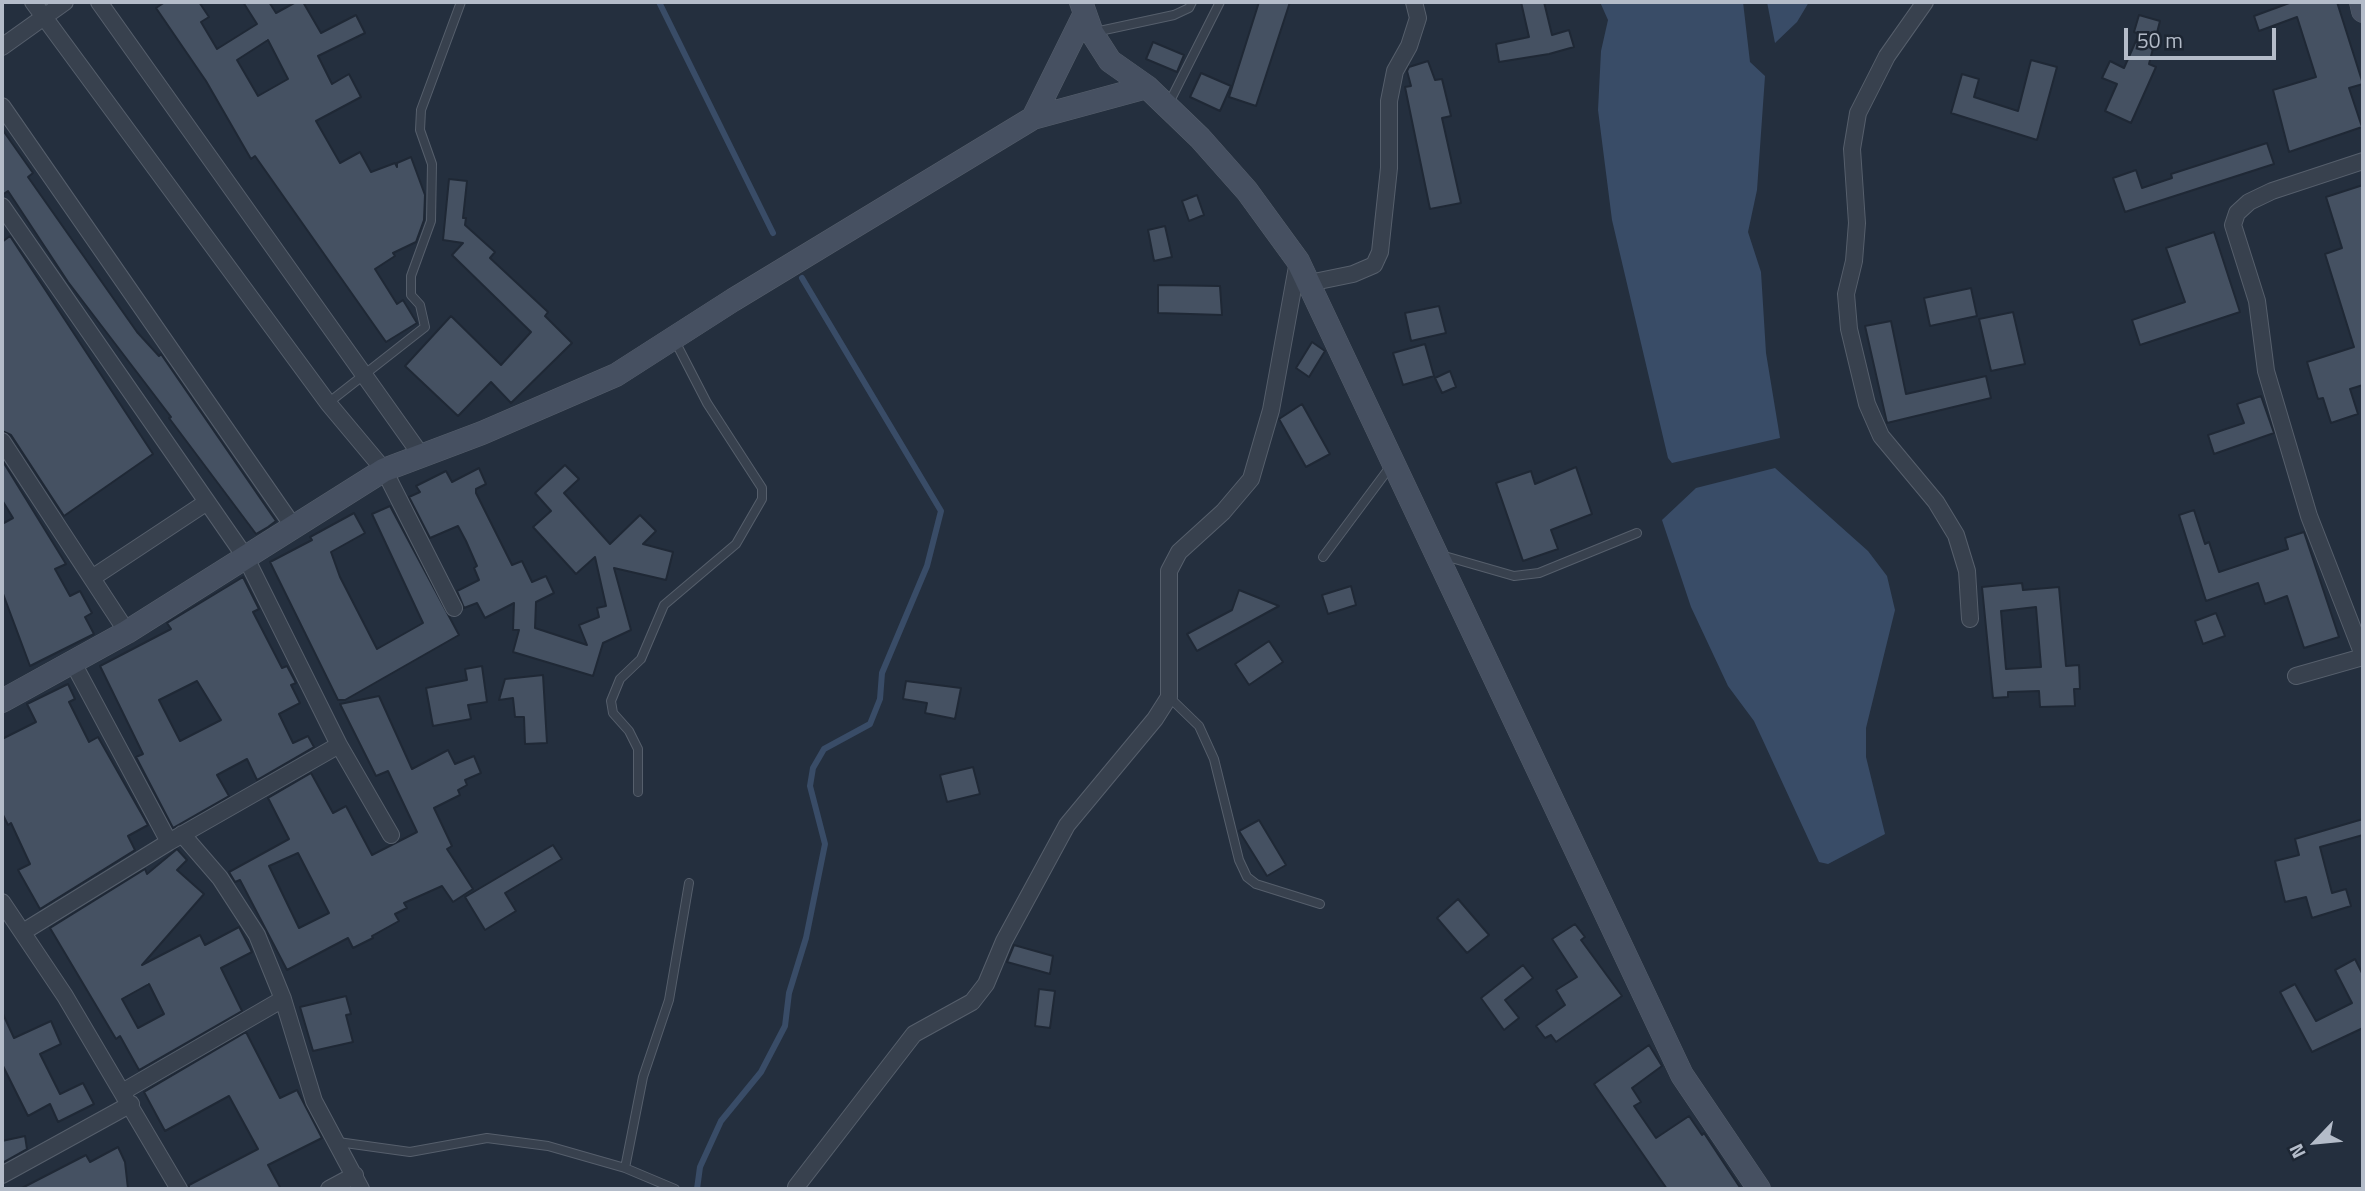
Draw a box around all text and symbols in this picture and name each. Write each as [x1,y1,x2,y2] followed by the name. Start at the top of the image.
[2127,14,2279,58] scale bar
[2137,24,2183,56] text: 50 m
[2281,1107,2351,1177] north arrow
[2281,1139,2313,1164] text: N

